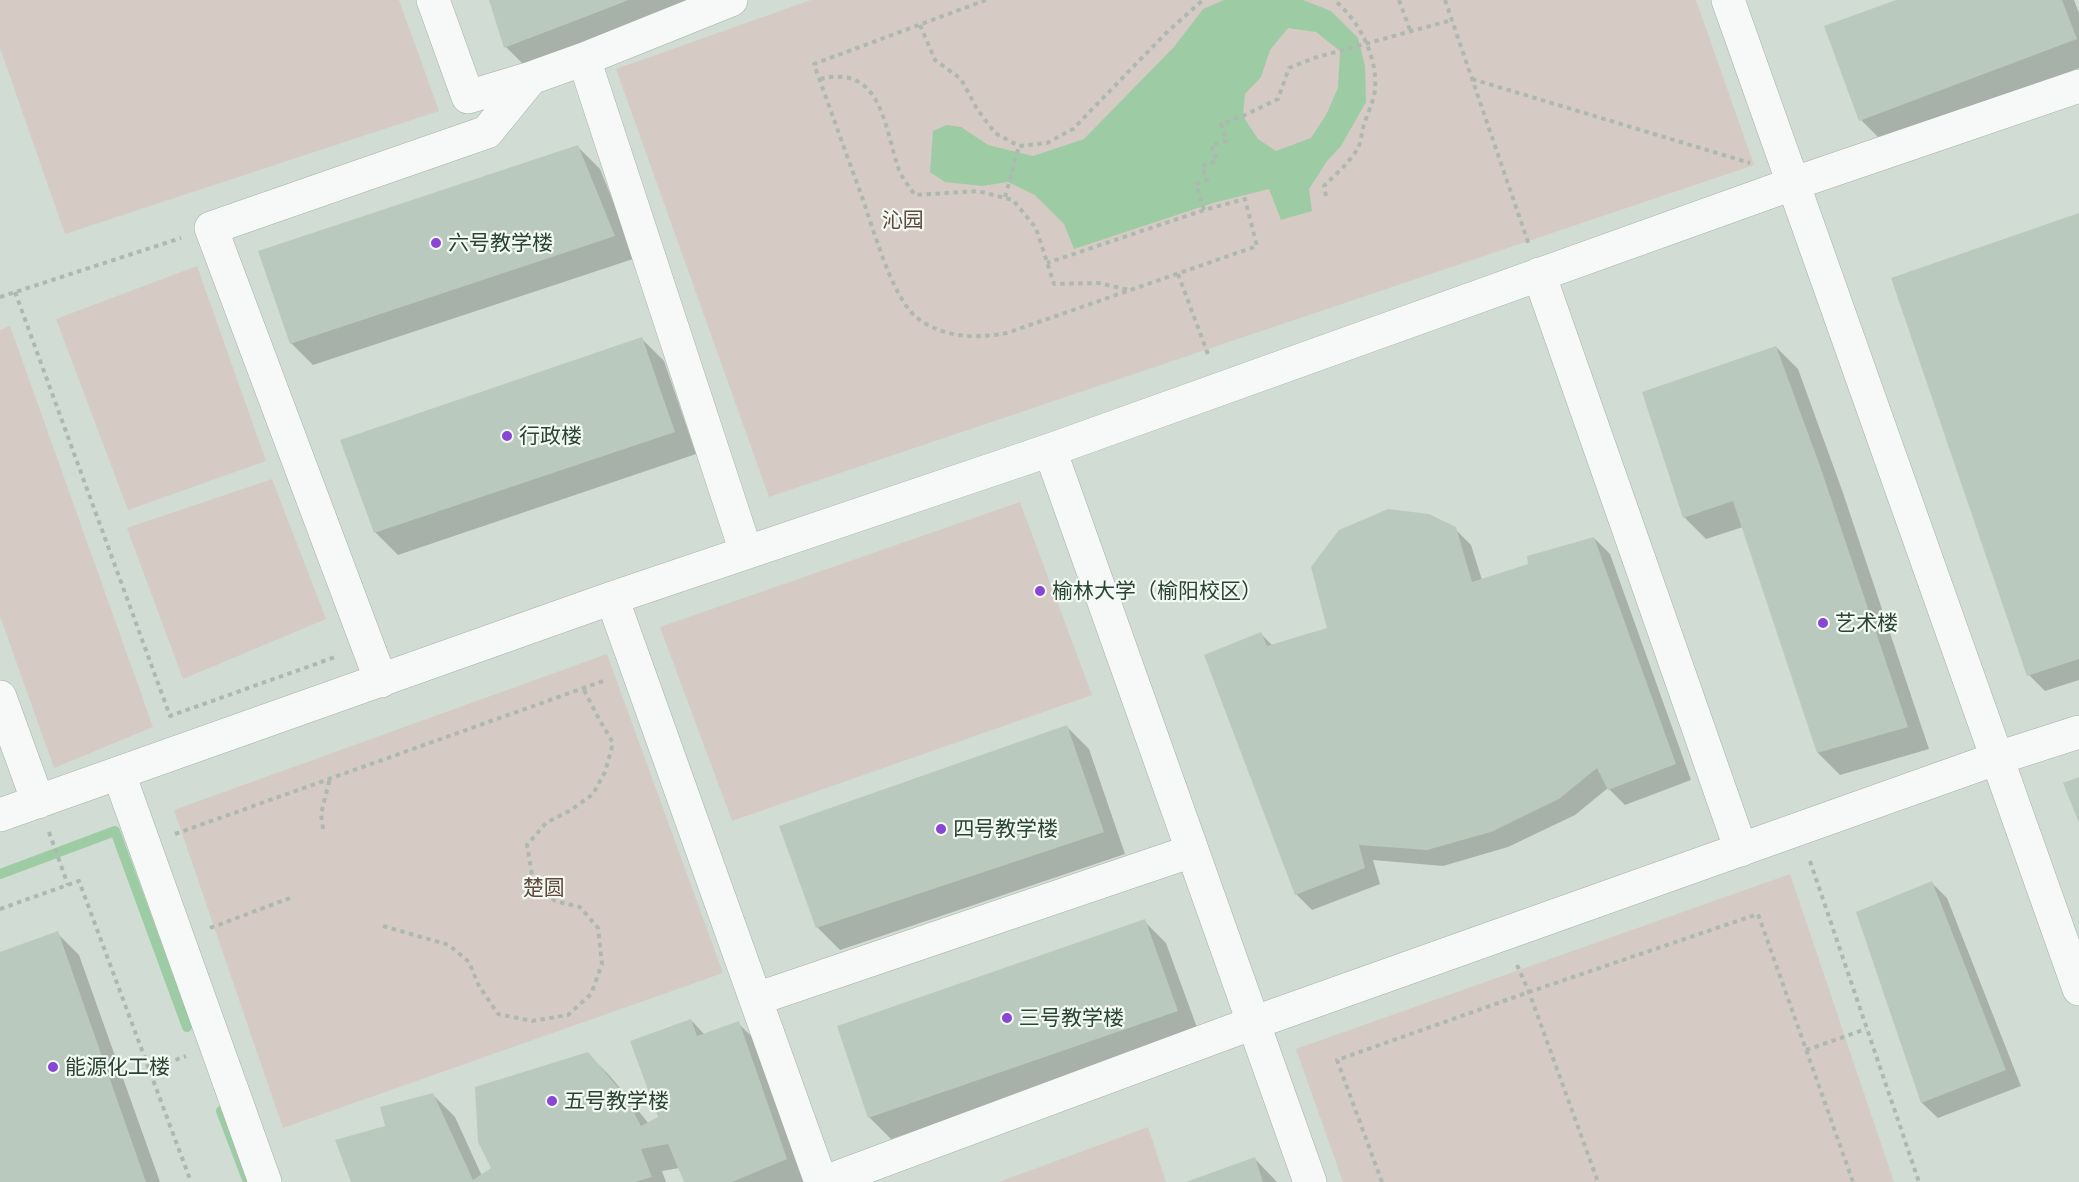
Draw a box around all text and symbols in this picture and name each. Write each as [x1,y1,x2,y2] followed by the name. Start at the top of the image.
[882,207,924,233] park label: 沁园
[448,230,553,256] place label: 六号教学楼
[429,236,443,250] marker: 六号教学楼
[519,423,582,449] place label: 行政楼
[500,429,514,443] marker: 行政楼
[1052,578,1262,604] place label: 榆林大学（榆阳校区）
[1033,584,1047,598] marker: 榆林大学（榆阳校区）
[1835,610,1898,636] place label: 艺术楼
[1816,616,1830,630] marker: 艺术楼
[953,816,1058,842] place label: 四号教学楼
[934,822,948,836] marker: 四号教学楼
[523,875,565,901] park label: 楚圆
[1019,1005,1124,1031] place label: 三号教学楼
[1000,1011,1014,1025] marker: 三号教学楼
[65,1054,170,1080] place label: 能源化工楼
[46,1060,60,1074] marker: 能源化工楼
[564,1088,669,1114] place label: 五号教学楼
[545,1094,559,1108] marker: 五号教学楼

